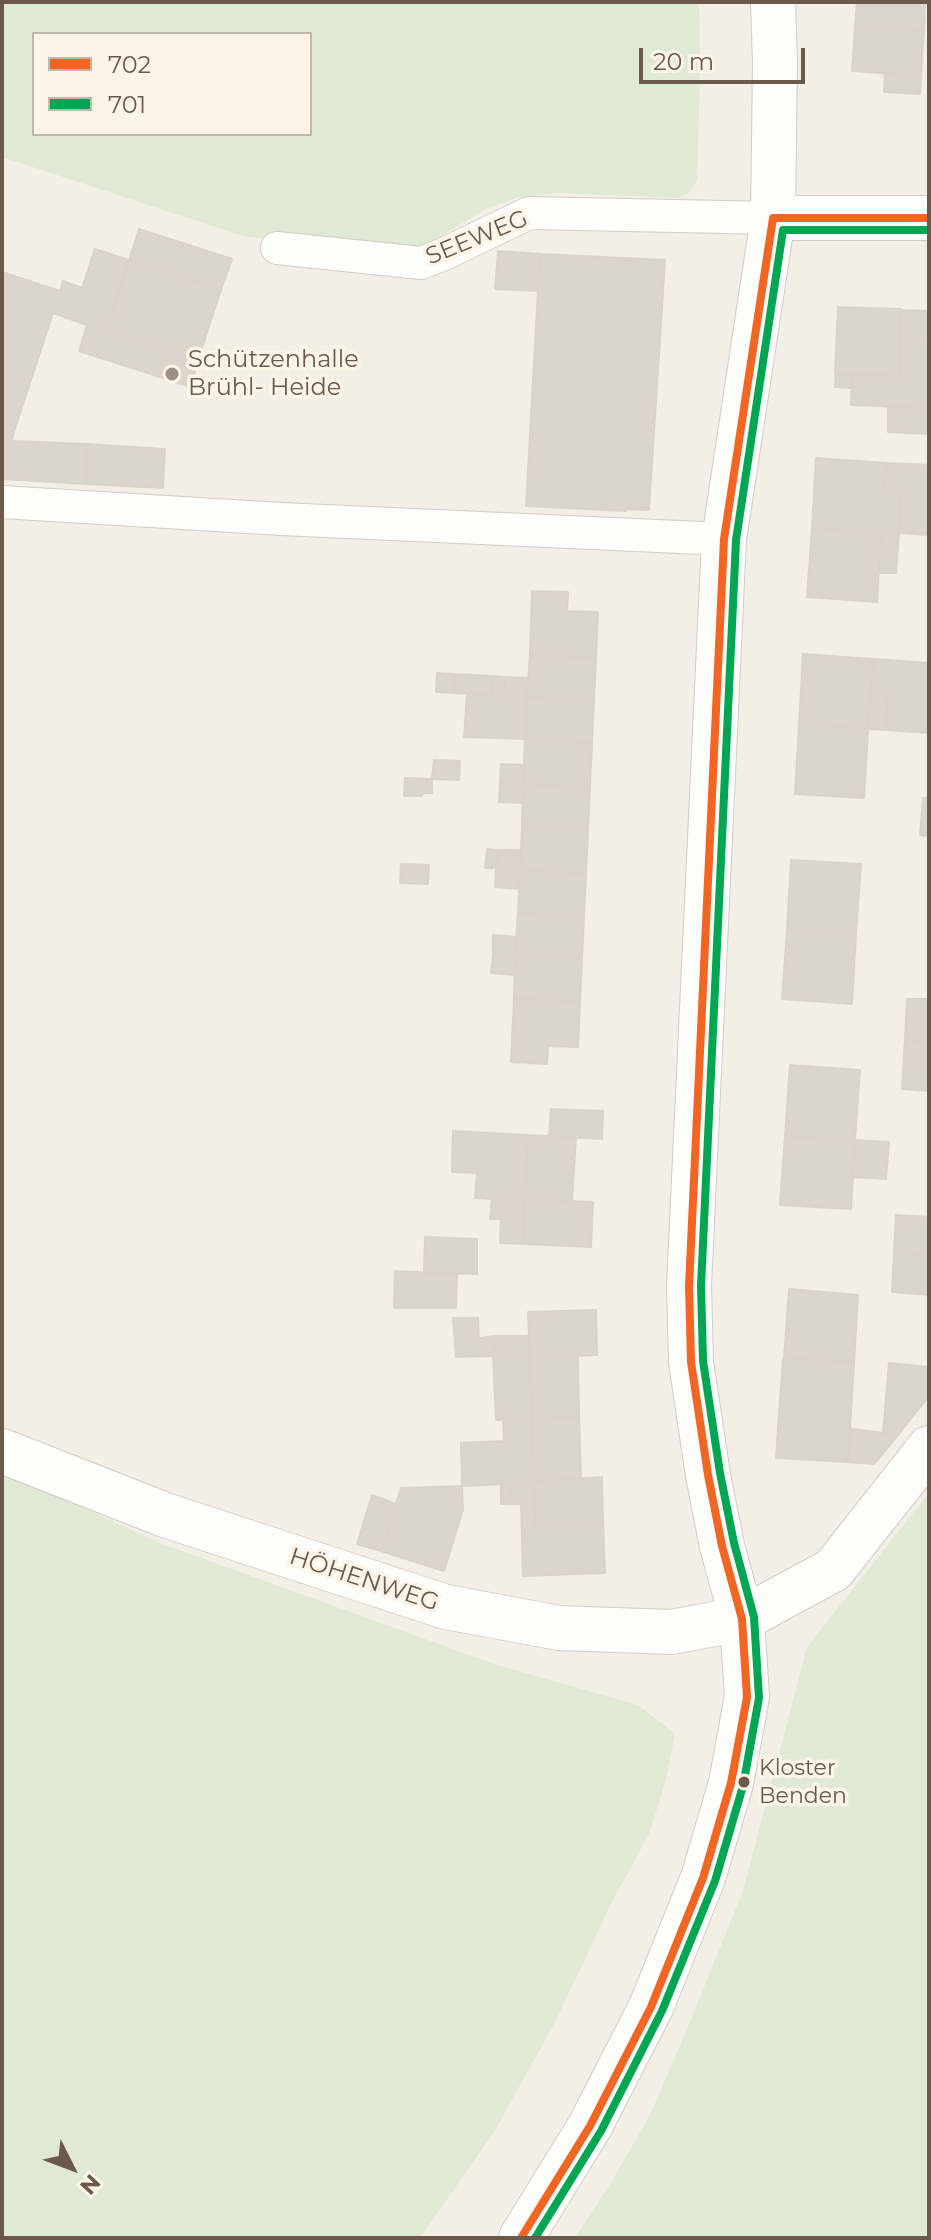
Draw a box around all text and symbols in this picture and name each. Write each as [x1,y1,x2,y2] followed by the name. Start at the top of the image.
[32,32,312,136] legend
[643,32,809,82] scale bar
[653,47,714,76] text: 20 m
[108,50,151,79] text: 702
[108,90,146,119] text: 701
[422,205,532,271] street label: SEEWEG
[188,346,359,402] place label: Schützenhalle Brühl- Heide
[163,365,181,383] marker: Schützenhalle Brühl- Heide
[286,1542,442,1618] street label: HÖHENWEG
[759,1756,847,1808] place label: Kloster Benden
[736,1774,752,1790] marker: Kloster Benden
[32,2128,112,2208] north arrow
[74,2169,106,2200] text: N

